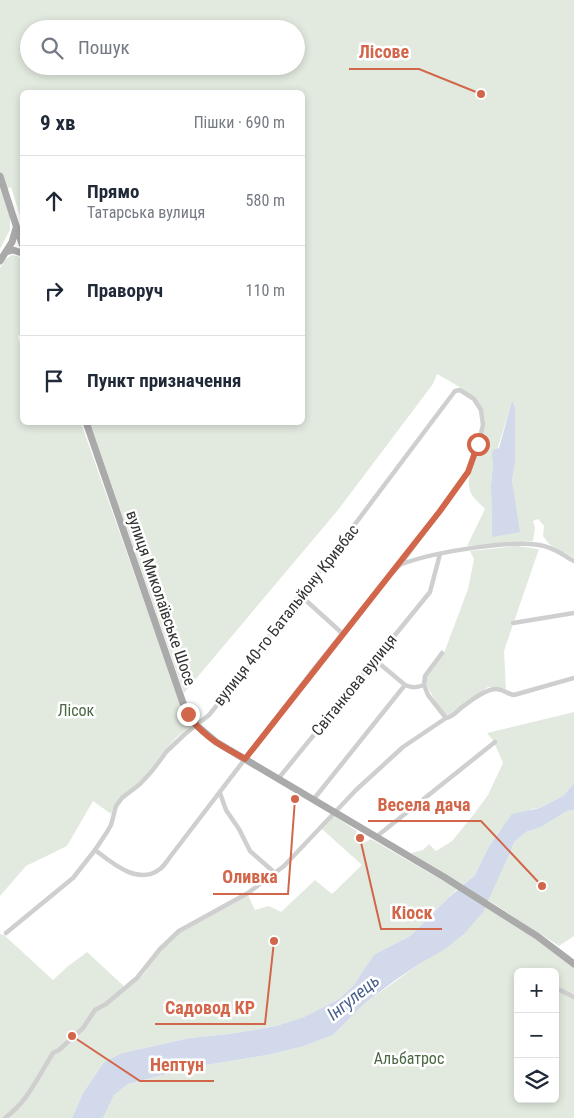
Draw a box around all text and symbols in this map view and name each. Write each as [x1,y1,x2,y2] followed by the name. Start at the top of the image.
[20,20,305,75] search box
[38,34,66,62] icon: search
[78,36,130,59] text: Пошук
[349,36,419,69] callout: Лісове
[359,41,410,62] text: Лісове
[40,111,75,135] text: 9 хв
[194,113,285,132] text: Пішки · 690 m
[87,180,140,203] text: Прямо
[40,187,68,215] icon: ahead
[246,191,285,210] text: 580 m
[87,203,205,222] text: Татарська вулиця
[40,277,68,305] icon: right
[87,279,163,302] text: Праворуч
[246,281,285,300] text: 110 m
[40,367,68,395] icon: arrive
[87,369,241,392] text: Пункт призначення
[467,433,490,456] route start
[122,508,200,688] street label: вулиця Миколаївське Шосе
[209,521,363,709] street label: вулиця 40-го Батальйону Кривбас
[307,630,401,740] street label: Світанкова вулиця
[58,701,95,720] park label: Лісок
[177,703,200,726] route end
[368,788,481,821] callout: Весела дача
[377,794,471,815] text: Весела дача
[213,861,288,894] callout: Оливка
[222,866,278,887] text: Оливка
[381,896,442,929] callout: Кіоск
[392,902,433,923] text: Кіоск
[514,968,559,1103] map controls
[514,968,559,1013] button: +
[323,970,383,1024] water label: Інгулець
[155,991,265,1024] callout: Садовод КР
[165,997,255,1018] text: Садовод КР
[514,1013,559,1058] button: −
[140,1048,214,1081] callout: Нептун
[374,1049,444,1068] park label: Альбатрос
[150,1054,204,1075] text: Нептун
[514,1058,559,1103] button: layers

